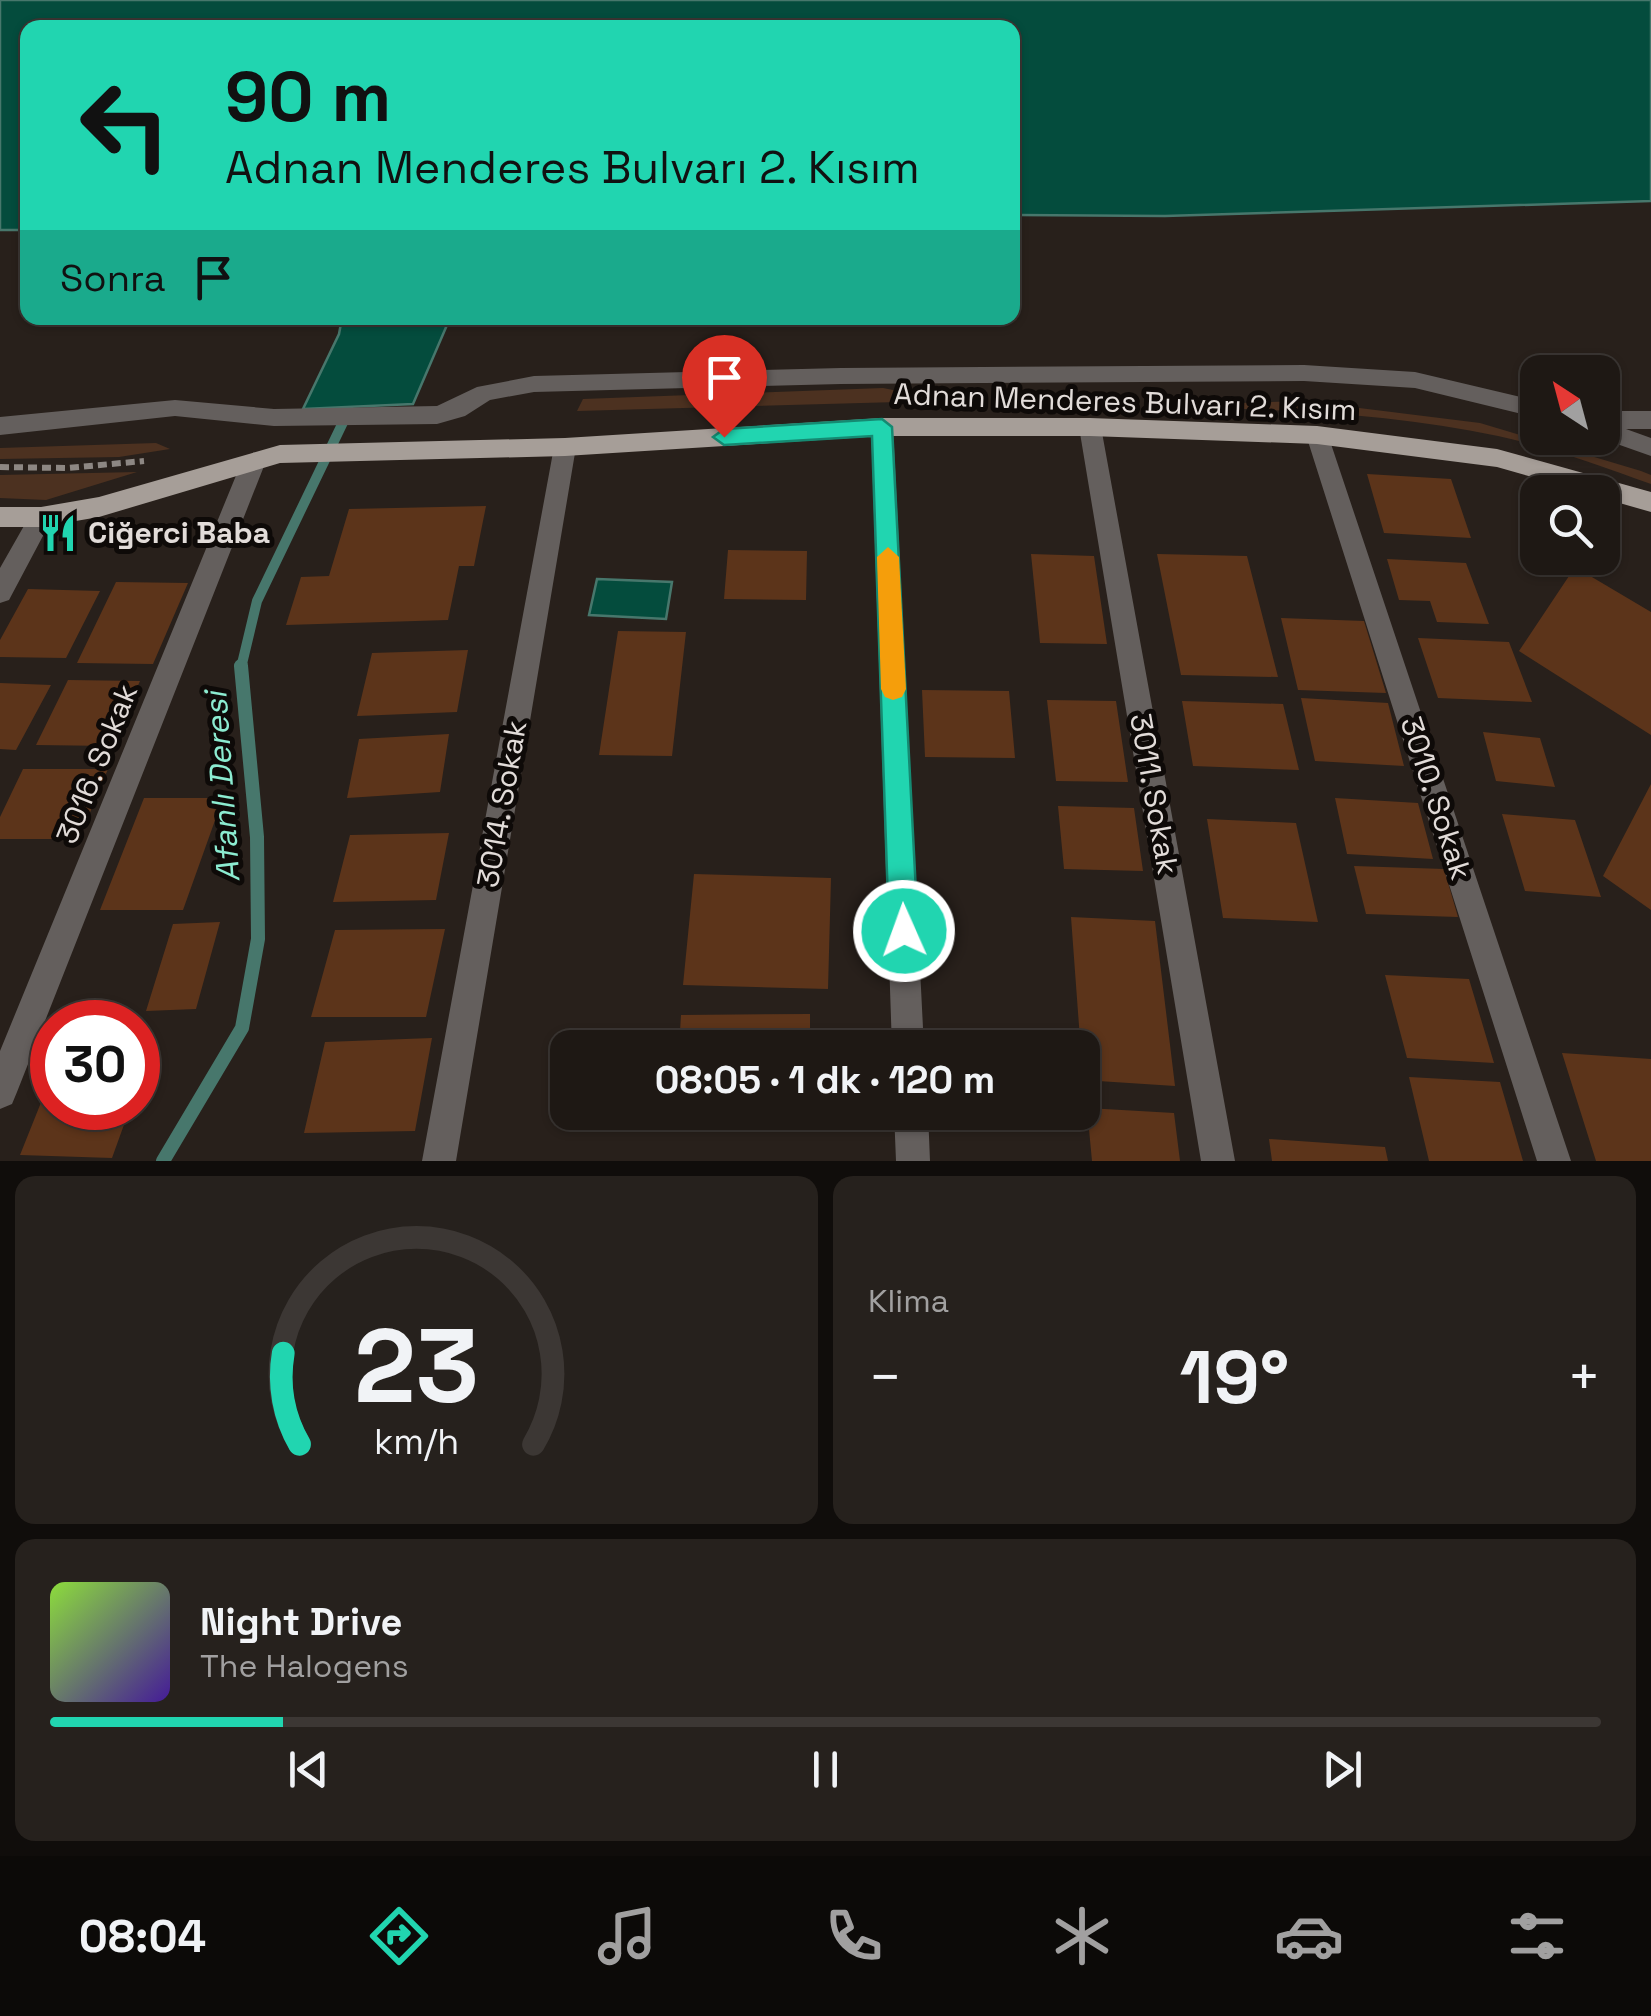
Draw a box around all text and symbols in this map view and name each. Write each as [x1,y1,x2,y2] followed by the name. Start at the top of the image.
[225,52,391,141] text: 90 m
[60,60,190,190] icon: left
[225,139,920,196] text: Adnan Menderes Bulvarı 2. Kısım
[186,250,241,305] icon: arrive
[60,254,166,302] text: Sonra
[682,335,767,438] pin
[697,350,752,405] icon: arrive
[1520,355,1620,455] north arrow
[1520,355,1620,575] map controls
[893,374,1357,429] street label: Adnan Menderes Bulvarı 2. Kısım
[1520,475,1620,575] button: search
[37,512,79,554] restaurant icon: Ciğerci Baba
[88,513,270,552] place label: Ciğerci Baba
[47,678,146,849] street label: 3016. Sokak
[195,686,249,883] water label: Afanlı Deresi
[1121,710,1188,877] street label: 3011. Sokak
[1392,711,1481,884] street label: 3010. Sokak
[468,717,535,891] street label: 3014. Sokak
[852,879,956,983] position arrow
[30,1000,160,1130] speed limit sign: 30
[655,1056,995,1104] text: 08:05 · 1 dk · 120 m
[868,1281,949,1321] text: Klima
[354,1300,479,1432] text: 23
[1180,1329,1289,1425] text: 19°
[868,1342,902,1412] text: −
[1567,1342,1601,1412] text: +
[374,1419,459,1464] text: km/h
[200,1598,402,1646] text: Night Drive
[200,1646,409,1686] text: The Halogens
[281,1742,336,1797] icon: previous
[798,1742,853,1797] icon: pause
[1315,1742,1370,1797] icon: next
[364,1901,434,1971] icon: directions
[592,1901,662,1971] icon: music
[819,1901,889,1971] icon: phone
[1047,1901,1117,1971] icon: climate
[1274,1901,1344,1971] icon: car
[1502,1901,1572,1971] icon: filters
[79,1908,206,1965] text: 08:04

